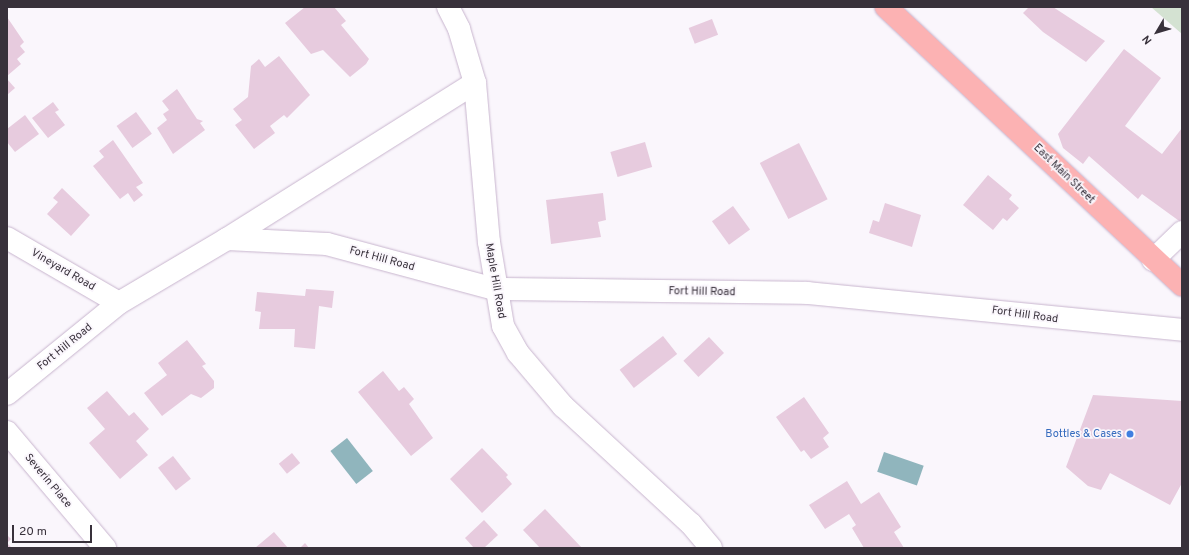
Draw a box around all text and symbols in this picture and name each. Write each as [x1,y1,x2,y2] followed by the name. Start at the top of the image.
[1137,12,1177,52] north arrow
[1140,32,1155,47] text: N
[1031,141,1097,207] street label: East Main Street
[482,242,508,320] street label: Maple Hill Road
[348,244,416,274] street label: Fort Hill Road
[29,246,97,294] street label: Vineyard Road
[668,285,736,299] street label: Fort Hill Road
[991,304,1059,326] street label: Fort Hill Road
[35,321,95,373] street label: Fort Hill Road
[1045,427,1122,441] place label: Bottles & Cases
[1125,429,1135,439] marker: Bottles & Cases
[21,451,75,511] street label: Severin Place
[14,517,94,543] scale bar
[19,524,47,540] text: 20 m

